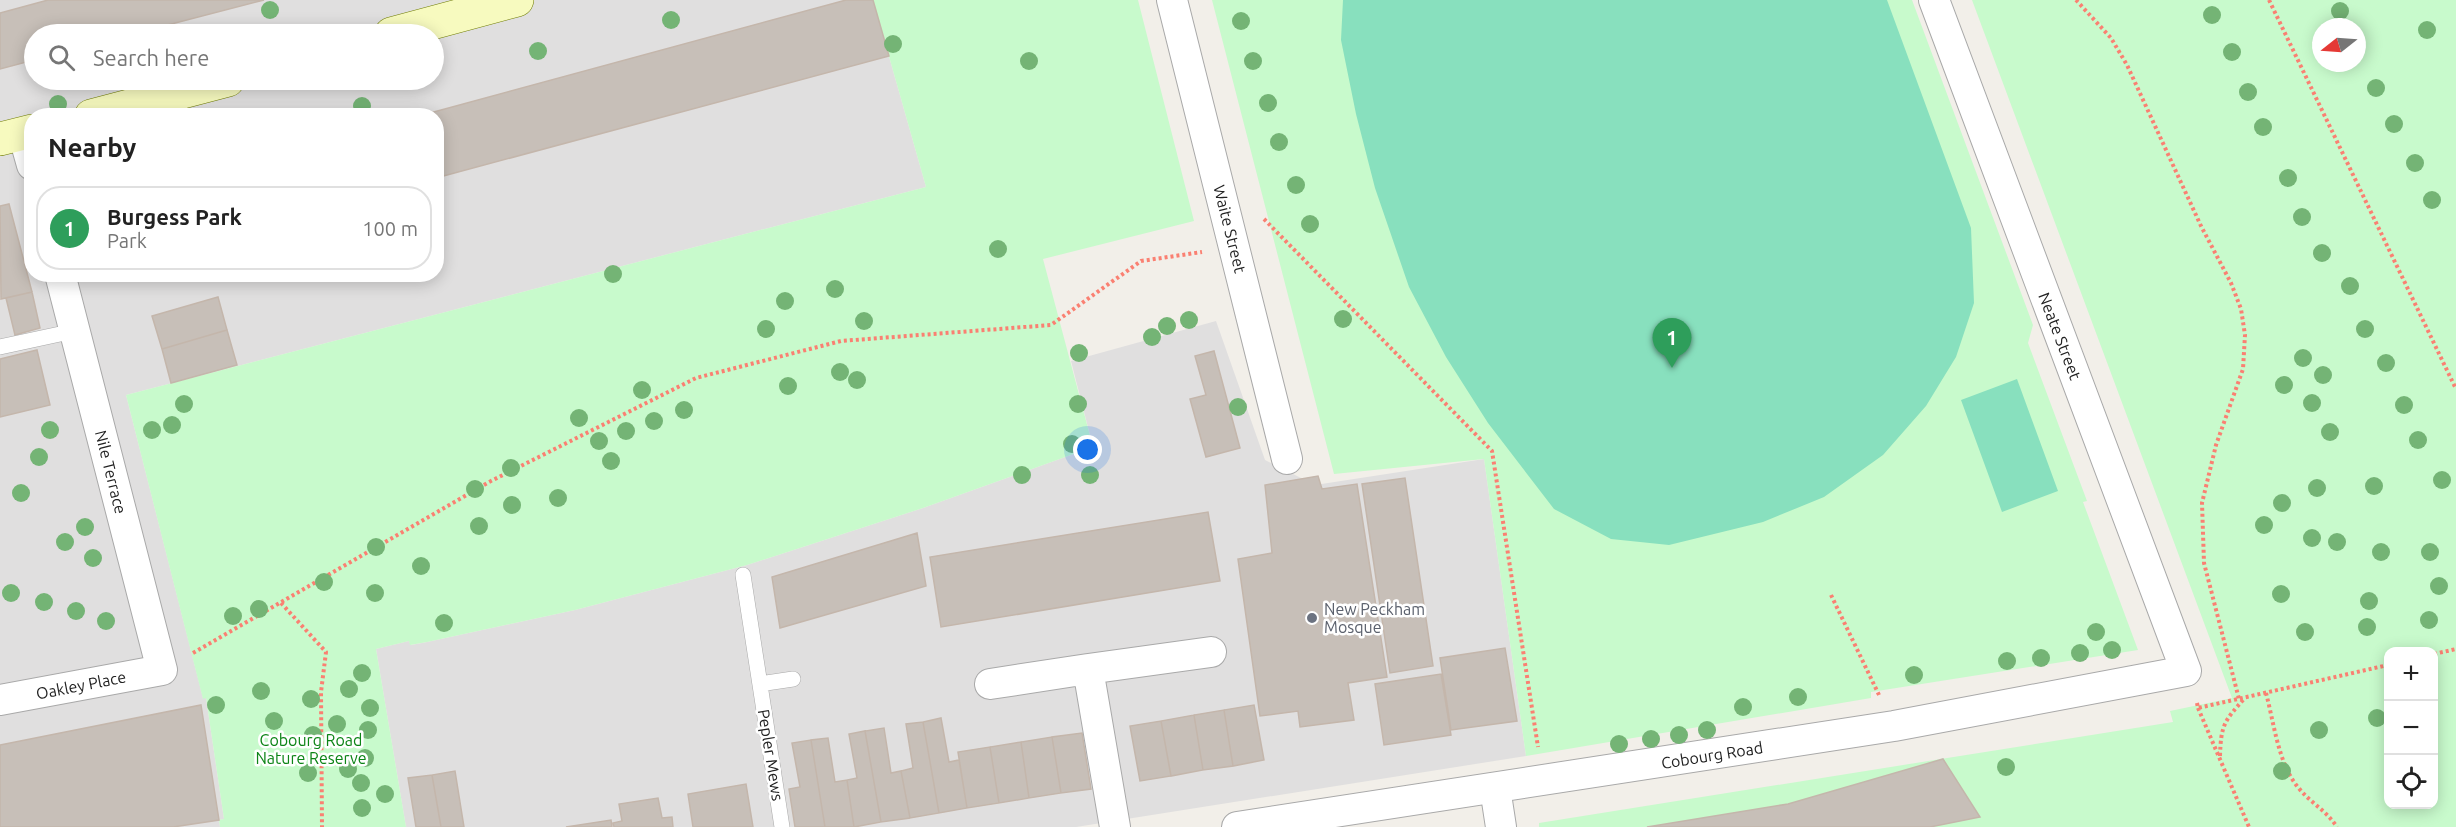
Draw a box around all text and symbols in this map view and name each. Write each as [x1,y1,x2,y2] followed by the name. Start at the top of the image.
[2312,18,2366,72] north arrow
[24,24,444,90] search box
[45,41,78,74] icon: search
[93,45,209,70] text: Search here
[48,133,136,162] text: Nearby
[1210,183,1250,276] street label: Waite Street
[107,204,242,229] text: Burgess Park
[64,217,75,240] text: 1
[362,217,418,240] text: 100 m
[107,229,147,252] text: Park
[2035,290,2085,383] street label: Neate Street
[1652,318,1692,368] pin: 1
[92,428,130,516] street label: Nile Terrace
[1073,435,1102,464] your location
[1324,600,1425,636] place label: New Peckham Mosque
[1305,611,1319,625] marker: New Peckham Mosque
[2384,647,2438,809] map controls
[2384,647,2438,701] button: +
[34,667,128,703] street label: Oakley Place
[2384,701,2438,755] button: −
[755,708,787,802] street label: Pepler Mews
[255,731,367,767] park label: Cobourg Road Nature Reserve
[1660,738,1764,772] street label: Cobourg Road
[2384,755,2438,809] button: locate

